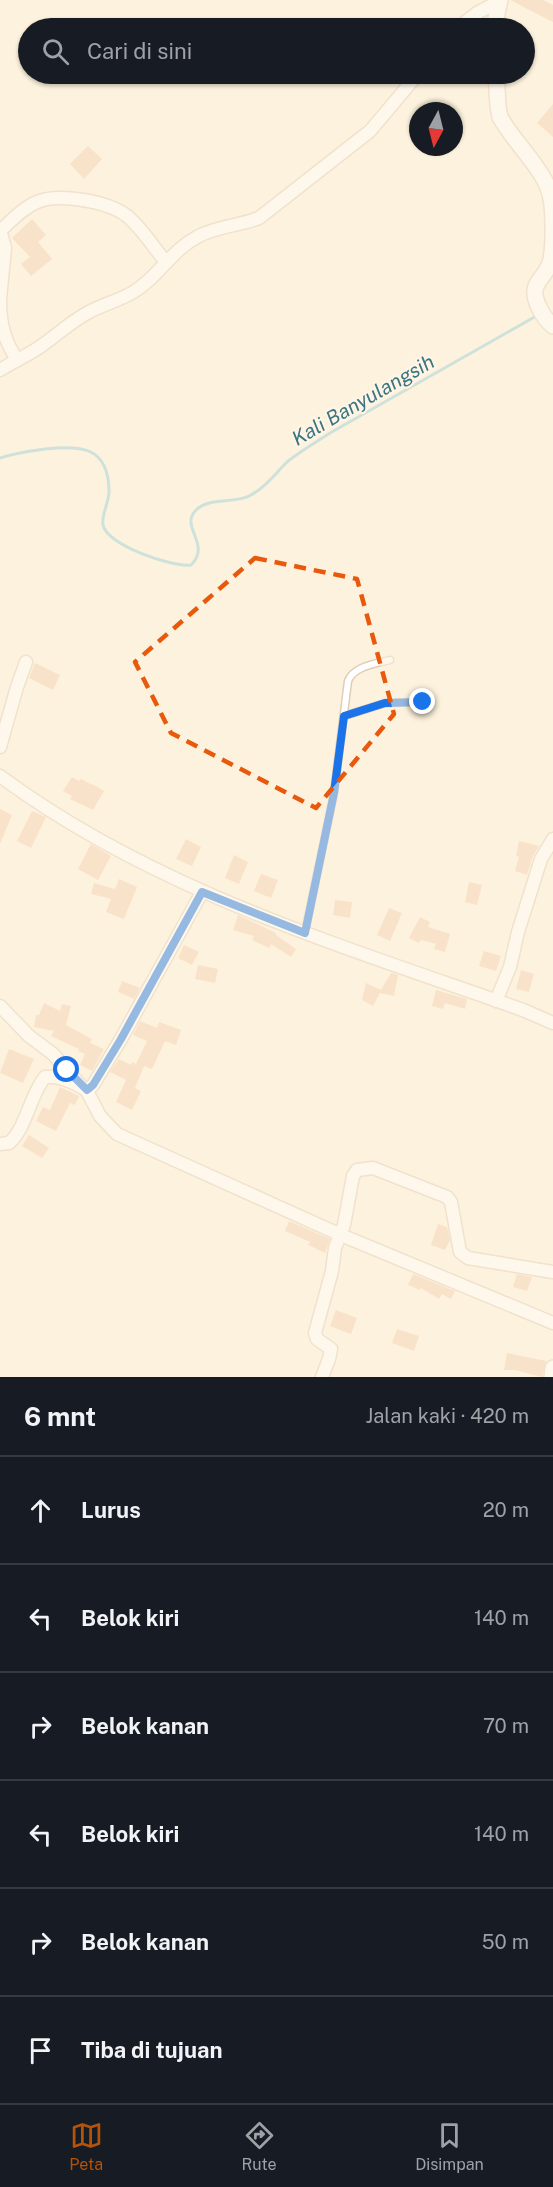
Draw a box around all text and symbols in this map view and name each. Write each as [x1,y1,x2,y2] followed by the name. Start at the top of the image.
[18,18,535,84] search box
[39,35,72,68] icon: search
[87,38,192,64] text: Cari di sini
[409,102,463,156] north arrow
[288,350,438,450] water label: Kali Banyulangsih
[409,688,435,714] route end
[53,1056,79,1082] route start
[24,1401,96,1432] text: 6 mnt
[365,1404,529,1428] text: Jalan kaki · 420 m
[24,1494,57,1527] icon: ahead
[81,1497,141,1523] text: Lurus
[483,1498,529,1522] text: 20 m
[24,1602,57,1635] icon: left
[81,1605,179,1631] text: Belok kiri
[474,1606,529,1630] text: 140 m
[24,1710,57,1743] icon: right
[81,1713,209,1739] text: Belok kanan
[483,1714,529,1738] text: 70 m
[24,1818,57,1851] icon: left
[81,1821,179,1847] text: Belok kiri
[474,1822,529,1846] text: 140 m
[24,1926,57,1959] icon: right
[81,1929,209,1955] text: Belok kanan
[482,1930,529,1954] text: 50 m
[24,2034,57,2067] icon: arrive
[81,2037,222,2063] text: Tiba di tujuan
[69,2119,103,2174] tab: Peta
[242,2119,277,2174] tab: Rute
[415,2119,484,2174] tab: Disimpan

